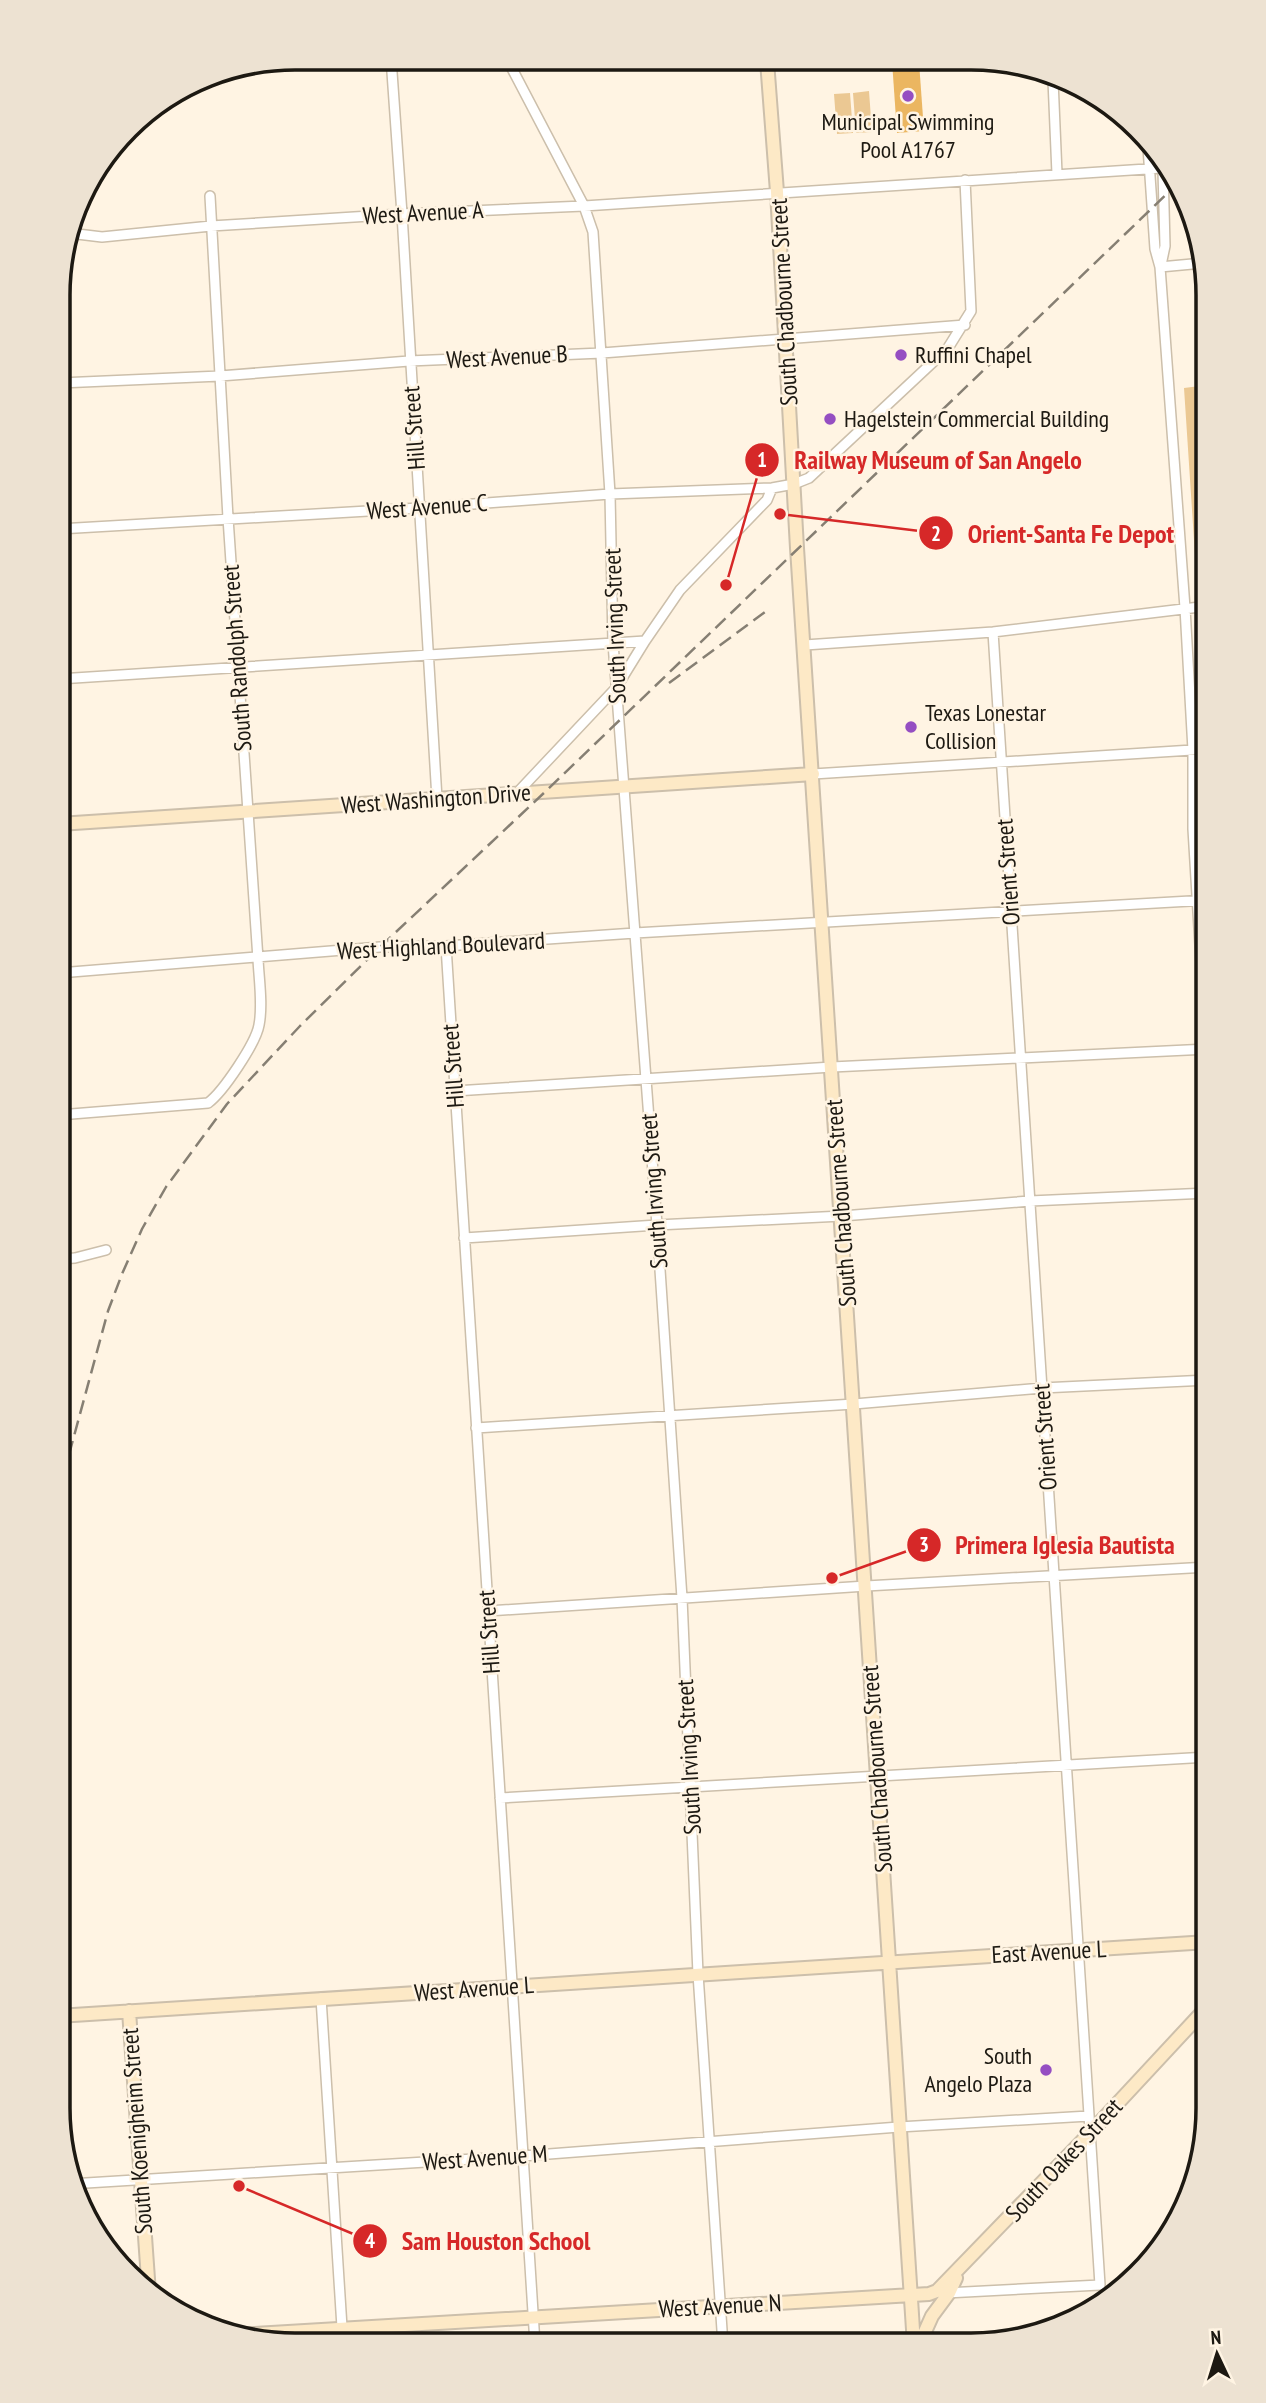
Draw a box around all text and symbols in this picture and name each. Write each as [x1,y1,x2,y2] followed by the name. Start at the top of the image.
[900,88,916,104] marker: Municipal Swimming Pool A1767
[822,106,994,165] place label: Municipal Swimming Pool A1767
[362,194,485,231] street label: West Avenue A
[763,197,804,407] street label: South Chadbourne Street
[446,338,568,375] street label: West Avenue B
[915,339,1032,370] place label: Ruffini Chapel
[893,347,909,363] marker: Ruffini Chapel
[395,385,432,471] street label: Hill Street
[844,403,1109,434] place label: Hagelstein Commercial Building
[822,411,838,427] marker: Hagelstein Commercial Building
[745,436,1097,483] callout: Railway Museum of San Angelo
[794,443,1082,476] text: Railway Museum of San Angelo
[757,446,767,473] text: 1
[365,487,488,526] street label: West Avenue C
[918,510,1188,557] callout: Orient-Santa Fe Depot
[968,517,1175,550] text: Orient-Santa Fe Depot
[931,520,941,547] text: 2
[596,547,633,704] street label: South Irving Street
[214,563,258,752] street label: South Randolph Street
[925,697,1046,756] place label: Texas Lonestar Collision
[903,719,919,735] marker: Texas Lonestar Collision
[340,776,532,821] street label: West Washington Drive
[988,817,1027,926] street label: Orient Street
[336,925,546,966] street label: West Highland Boulevard
[434,1023,471,1109] street label: Hill Street
[818,1098,863,1308] street label: South Chadbourne Street
[633,1112,674,1270] street label: South Irving Street
[1025,1382,1064,1491] street label: Orient Street
[906,1522,1189,1569] callout: Primera Iglesia Bautista
[955,1528,1175,1561] text: Primera Iglesia Bautista
[919,1531,929,1558] text: 3
[470,1589,507,1675] street label: Hill Street
[854,1664,899,1874] street label: South Chadbourne Street
[669,1678,708,1836] street label: South Irving Street
[991,1933,1107,1970] street label: East Avenue L
[413,1969,535,2008] street label: West Avenue L
[114,2026,159,2235] street label: South Koenigheim Street
[925,2040,1032,2099] place label: South Angelo Plaza
[1038,2062,1054,2078] marker: South Angelo Plaza
[998,2091,1129,2228] street label: South Oakes Street
[421,2138,549,2177] street label: West Avenue M
[352,2217,604,2264] callout: Sam Houston School
[402,2224,591,2257] text: Sam Houston School
[365,2227,375,2254] text: 4
[658,2287,782,2324] street label: West Avenue N
[1182,2319,1252,2389] north arrow
[1210,2325,1222,2349] text: N

